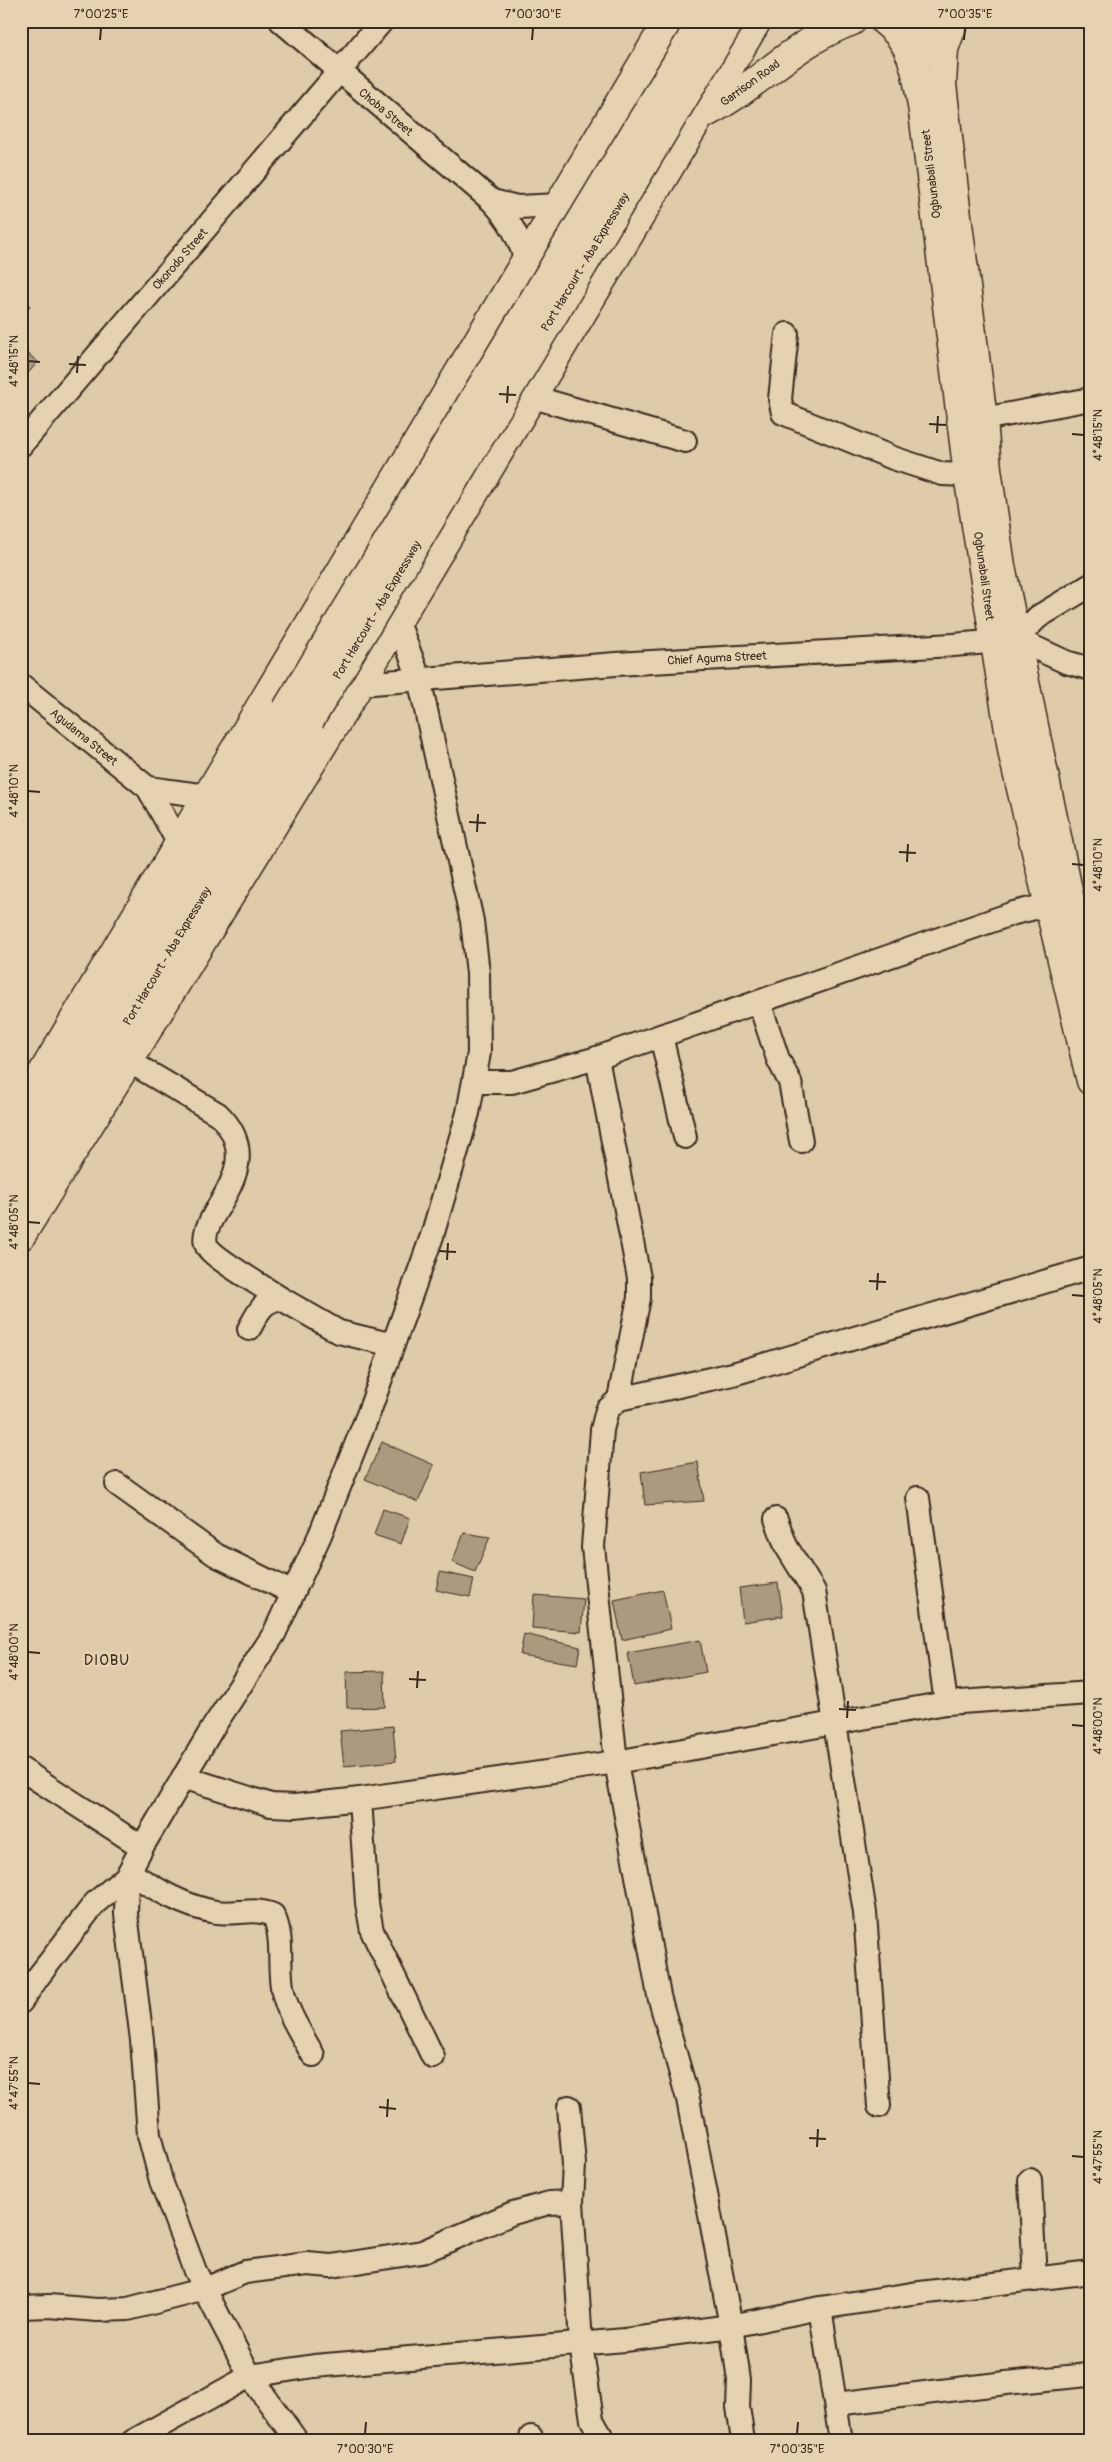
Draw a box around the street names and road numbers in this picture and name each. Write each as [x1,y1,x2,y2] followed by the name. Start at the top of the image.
[717,57,783,110] street label: Garrison Road
[356,85,416,139] street label: Choba Street
[919,128,944,219] street label: Ogbunabali Street
[538,190,633,334] street label: Port Harcourt - Aba Expressway
[150,225,211,293] street label: Okorodo Street
[970,531,997,622] street label: Ogbunabali Street
[330,538,425,682] street label: Port Harcourt - Aba Expressway
[667,648,767,669] street label: Chief Aguma Street
[47,706,121,769] street label: Agudama Street
[120,884,215,1028] street label: Port Harcourt - Aba Expressway

